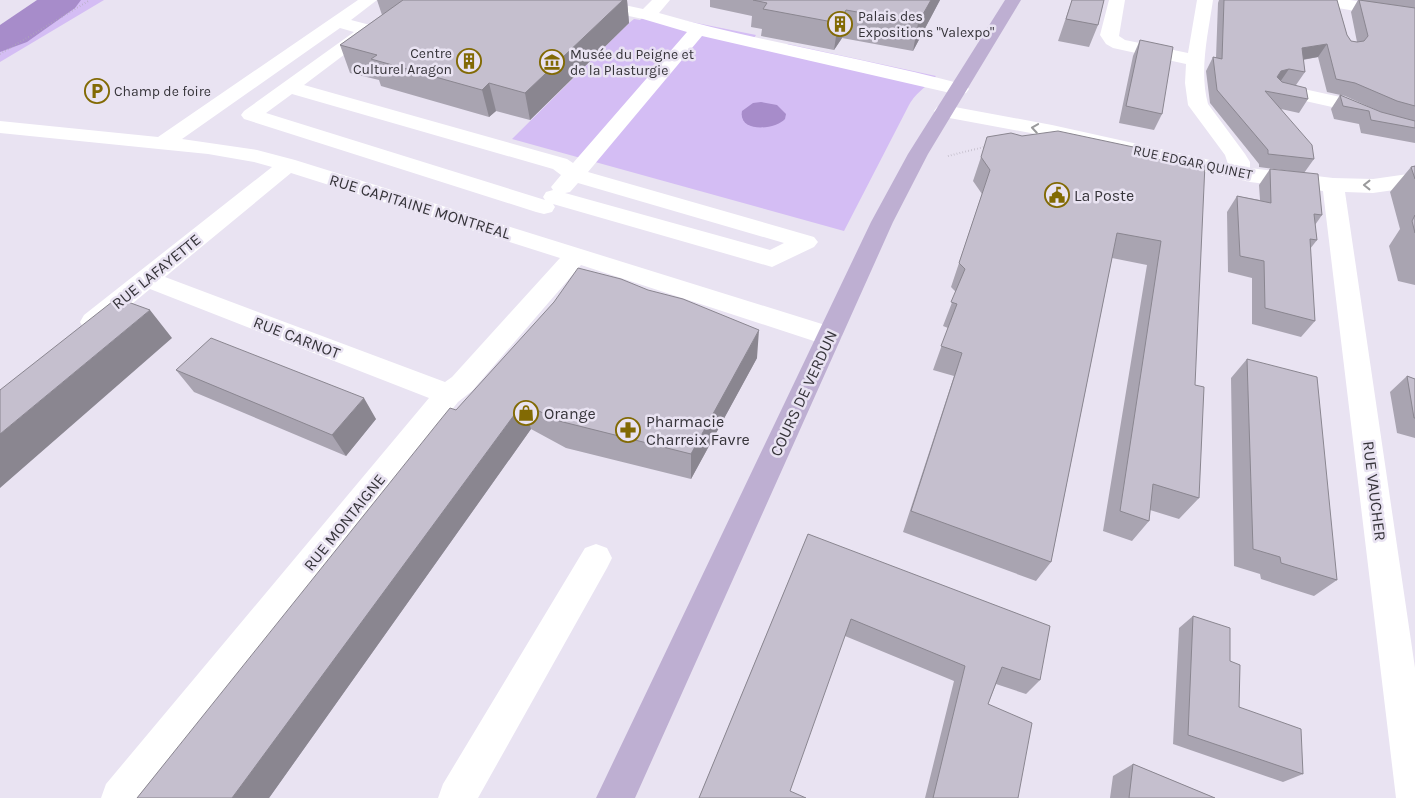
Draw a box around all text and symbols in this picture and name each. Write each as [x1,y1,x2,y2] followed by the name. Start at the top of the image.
[858,8,994,41] place label: Palais des Expositions "Valexpo"
[827,11,853,37] building icon: Palais des Expositions "Valexpo"
[353,45,452,78] place label: Centre Culturel Aragon
[570,46,694,79] place label: Musée du Peigne et de la Plasturgie
[456,48,482,74] building icon: Centre Culturel Aragon
[539,49,565,75] museum icon: Musée du Peigne et de la Plasturgie
[84,78,110,104] parking icon: Champ de foire
[114,83,211,100] place label: Champ de foire
[1031,123,1039,133] one-way arrow
[1132,142,1254,183] street label: RUE EDGAR QUINET
[327,170,513,243] street label: RUE CAPITAINE MONTREAL
[1362,180,1370,190] one-way arrow
[1044,182,1070,208] public building icon: La Poste
[1074,186,1134,205] place label: La Poste
[108,230,205,313] street label: RUE LAFAYETTE
[251,312,343,363] street label: RUE CARNOT
[766,327,841,459] street label: COURS DE VERDUN
[513,400,539,426] shop icon: Orange
[544,404,596,423] place label: Orange
[646,412,750,449] place label: Pharmacie Charreix Favre
[615,417,641,443] pharmacy icon: Pharmacie Charreix Favre
[1359,440,1390,542] street label: RUE VAUCHER
[300,470,389,575] street label: RUE MONTAIGNE

